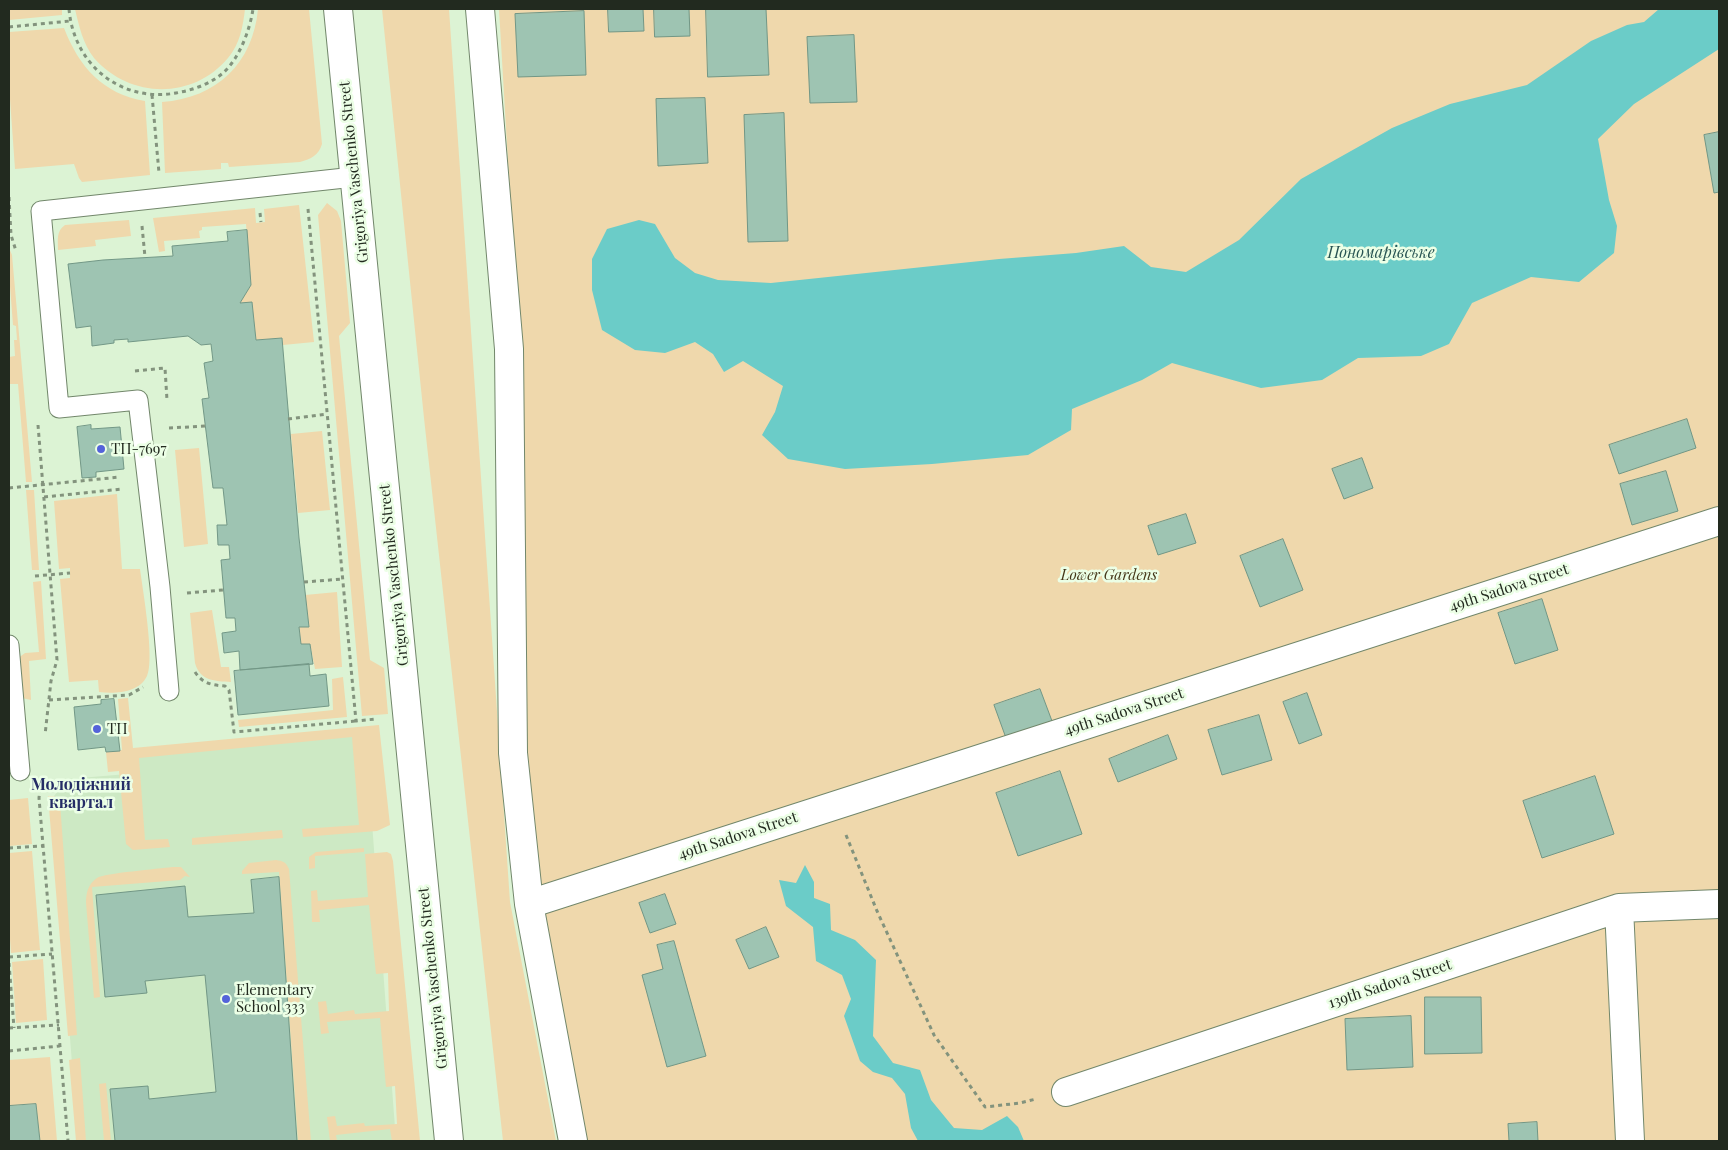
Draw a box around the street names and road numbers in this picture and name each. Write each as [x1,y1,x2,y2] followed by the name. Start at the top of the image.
[335,80,373,264] street label: Grigoriya Vaschenko Street
[375,483,413,667] street label: Grigoriya Vaschenko Street
[1447,560,1571,616] street label: 49th Sadova Street
[1062,684,1186,740] street label: 49th Sadova Street
[676,808,800,864] street label: 49th Sadova Street
[414,886,452,1070] street label: Grigoriya Vaschenko Street
[1326,956,1454,1012] street label: 139th Sadova Street

